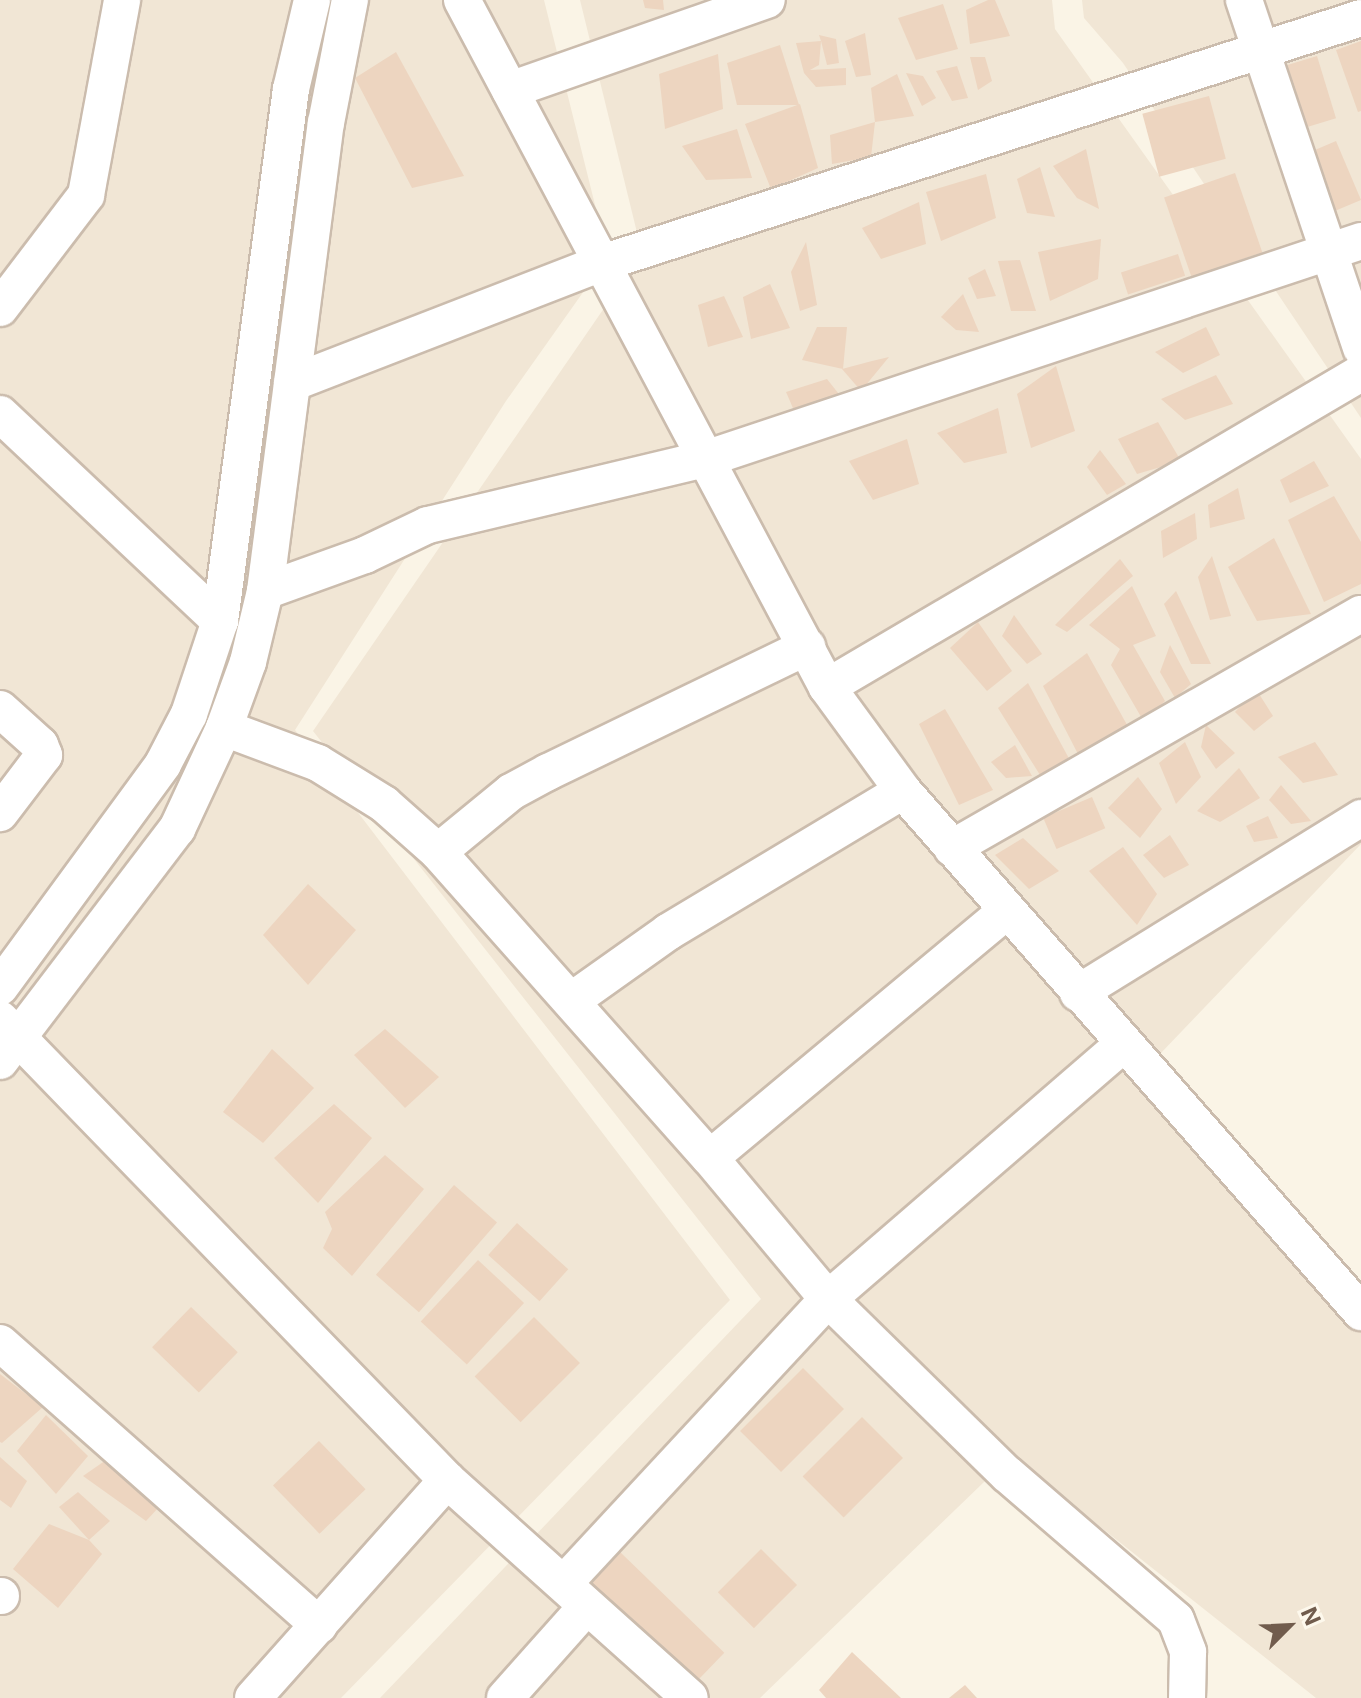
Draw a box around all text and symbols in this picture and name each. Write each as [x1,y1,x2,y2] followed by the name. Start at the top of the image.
[1249,1586,1329,1666] north arrow
[1296,1603,1326,1629] text: N

